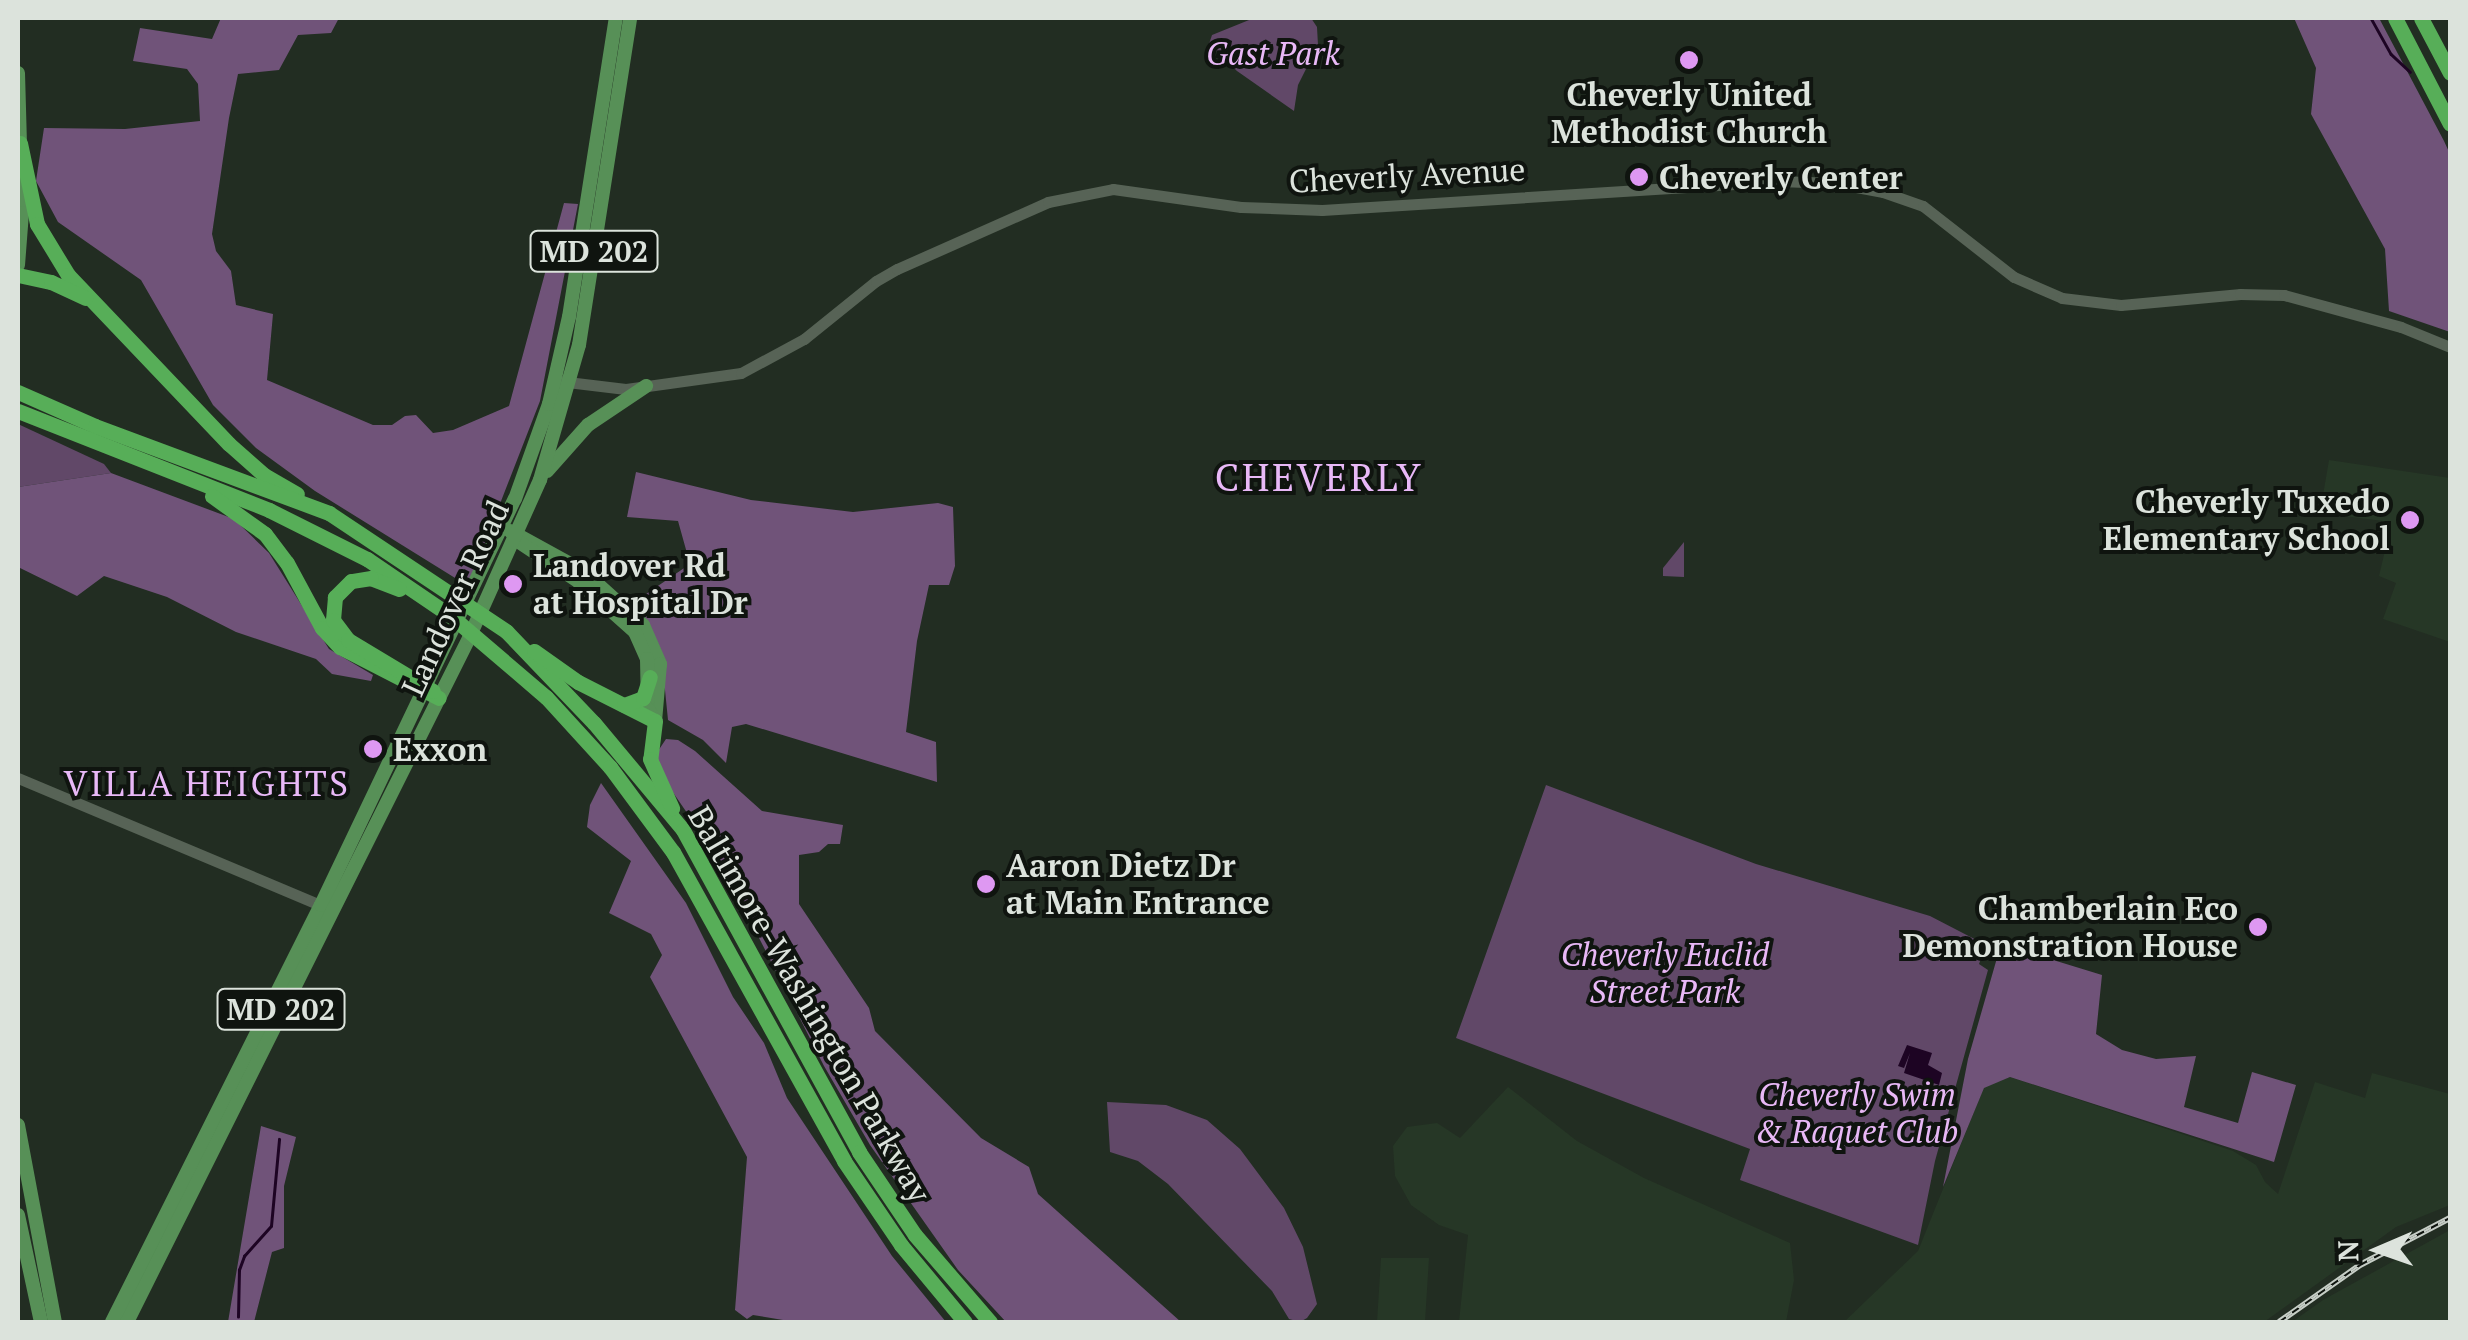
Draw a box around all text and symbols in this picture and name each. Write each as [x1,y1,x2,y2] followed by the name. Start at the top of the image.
[1206,34,1340,72] park label: Gast Park
[1678,49,1700,71] marker: Cheverly United Methodist Church
[1551,76,1827,151] place label: Cheverly United Methodist Church
[1288,150,1526,200] street label: Cheverly Avenue
[1659,158,1903,196] place label: Cheverly Center
[1628,166,1650,188] marker: Cheverly Center
[529,226,659,276] road number: MD 202
[1215,455,1423,501] district label: CHEVERLY
[2103,483,2390,558] place label: Cheverly Tuxedo Elementary School
[393,494,517,702] street label: Landover Road
[2399,509,2421,531] marker: Cheverly Tuxedo Elementary School
[533,547,748,622] place label: Landover Rd at Hospital Dr
[502,573,524,595] marker: Landover Rd at Hospital Dr
[393,730,487,768] place label: Exxon
[362,738,384,760] marker: Exxon
[63,762,351,804] district label: VILLA HEIGHTS
[681,799,939,1209] street label: Baltimore-Washington Parkway
[1006,847,1270,922] place label: Aaron Dietz Dr at Main Entrance
[975,873,997,895] marker: Aaron Dietz Dr at Main Entrance
[1902,890,2238,965] place label: Chamberlain Eco Demonstration House
[2247,916,2269,938] marker: Chamberlain Eco Demonstration House
[1561,936,1769,1011] park label: Cheverly Euclid Street Park
[216,984,346,1034] road number: MD 202
[1756,1076,1958,1151] park label: Cheverly Swim & Raquet Club
[2328,1200,2428,1300] north arrow
[2329,1240,2366,1262] text: N

